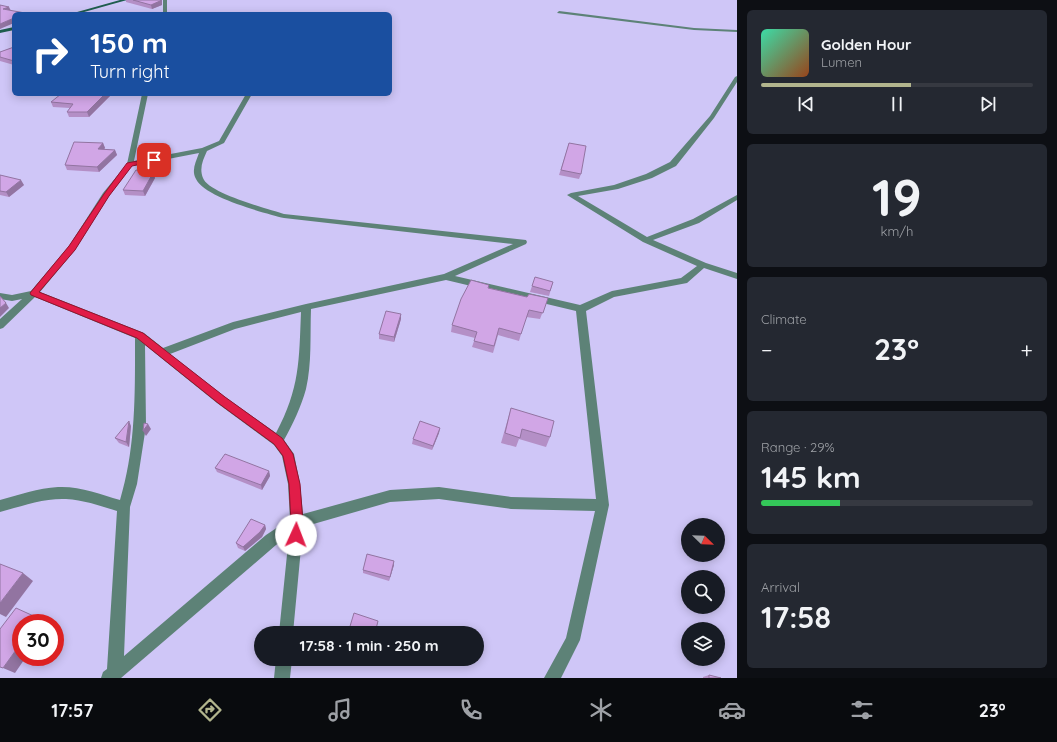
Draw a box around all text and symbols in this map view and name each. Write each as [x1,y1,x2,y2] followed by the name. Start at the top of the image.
[90,25,168,60] text: 150 m
[24,28,76,80] icon: right
[821,35,912,54] text: Golden Hour
[821,54,862,70] text: Lumen
[90,60,170,83] text: Turn right
[795,93,817,115] icon: previous
[886,93,908,115] icon: pause
[977,93,999,115] icon: next
[137,143,171,177] pin
[143,149,165,171] icon: arrive
[872,164,922,229] text: 19
[881,223,913,239] text: km/h
[761,311,807,327] text: Climate
[874,330,919,368] text: 23°
[761,336,772,364] text: −
[1021,336,1033,364] text: +
[761,439,835,455] text: Range · 29%
[761,458,861,496] text: 145 km
[275,514,317,556] position arrow
[681,518,725,562] north arrow
[681,518,725,666] map controls
[681,570,725,614] button: search
[761,579,800,595] text: Arrival
[761,598,831,636] text: 17:58
[12,614,64,666] speed limit sign: 30
[681,622,725,666] button: layers
[299,636,439,655] text: 17:58 · 1 min · 250 m
[196,696,224,724] icon: directions
[326,696,354,724] icon: music
[457,696,485,724] icon: phone
[587,696,615,724] icon: climate
[718,696,746,724] icon: car
[848,696,876,724] icon: filters
[51,699,93,722] text: 17:57
[979,699,1006,722] text: 23°

